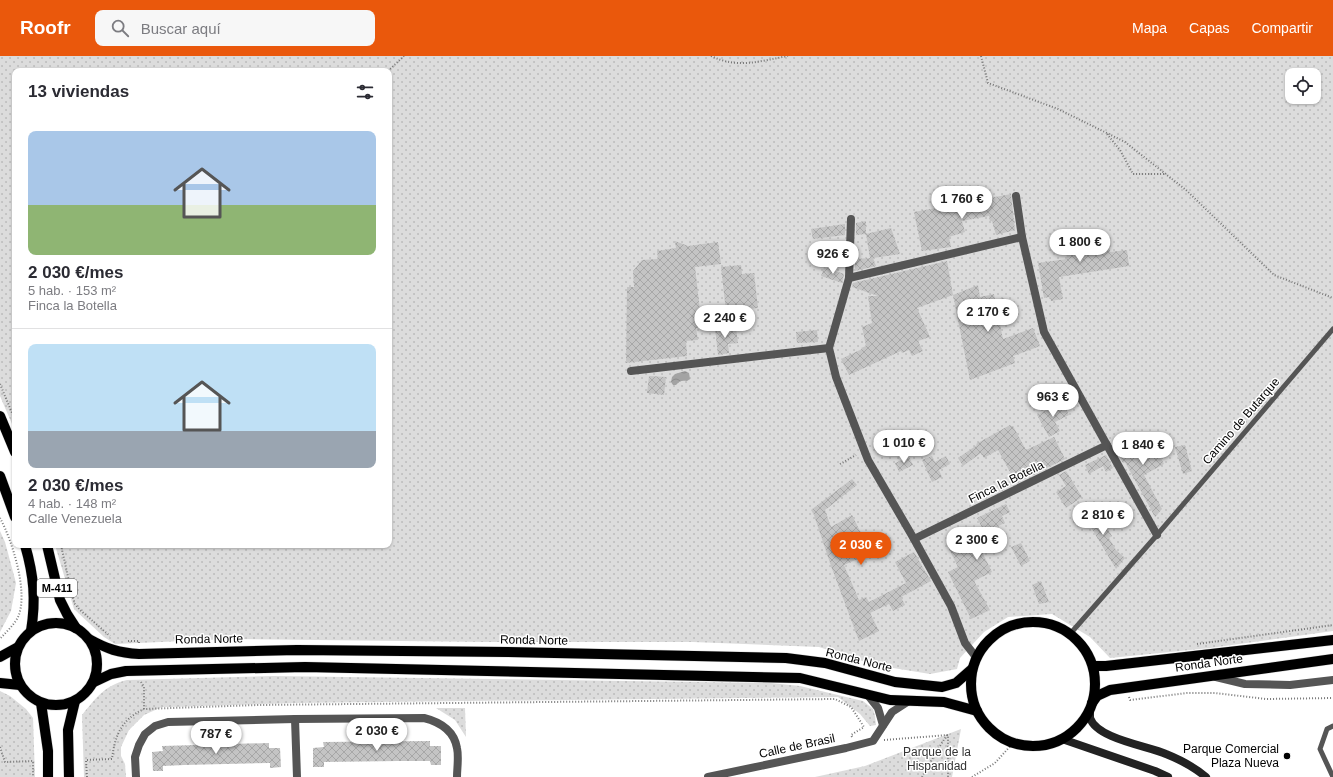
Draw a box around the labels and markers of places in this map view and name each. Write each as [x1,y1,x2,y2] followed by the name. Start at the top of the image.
[925,186,999,220] pin: 1 760 €
[1043,229,1117,263] pin: 1 800 €
[805,241,861,275] pin: 926 €
[951,299,1025,333] pin: 2 170 €
[688,305,762,339] pin: 2 240 €
[1025,384,1081,418] pin: 963 €
[867,430,941,464] pin: 1 010 €
[1106,432,1180,466] pin: 1 840 €
[1066,502,1140,536] pin: 2 810 €
[940,527,1014,561] pin: 2 300 €
[824,532,898,566] pin: 2 030 €
[340,718,414,752] pin: 2 030 €
[188,721,244,755] pin: 787 €
[1183,742,1279,770] place label: Parque Comercial Plaza Nueva
[1282,751,1292,761] marker: Parque Comercial Plaza Nueva

